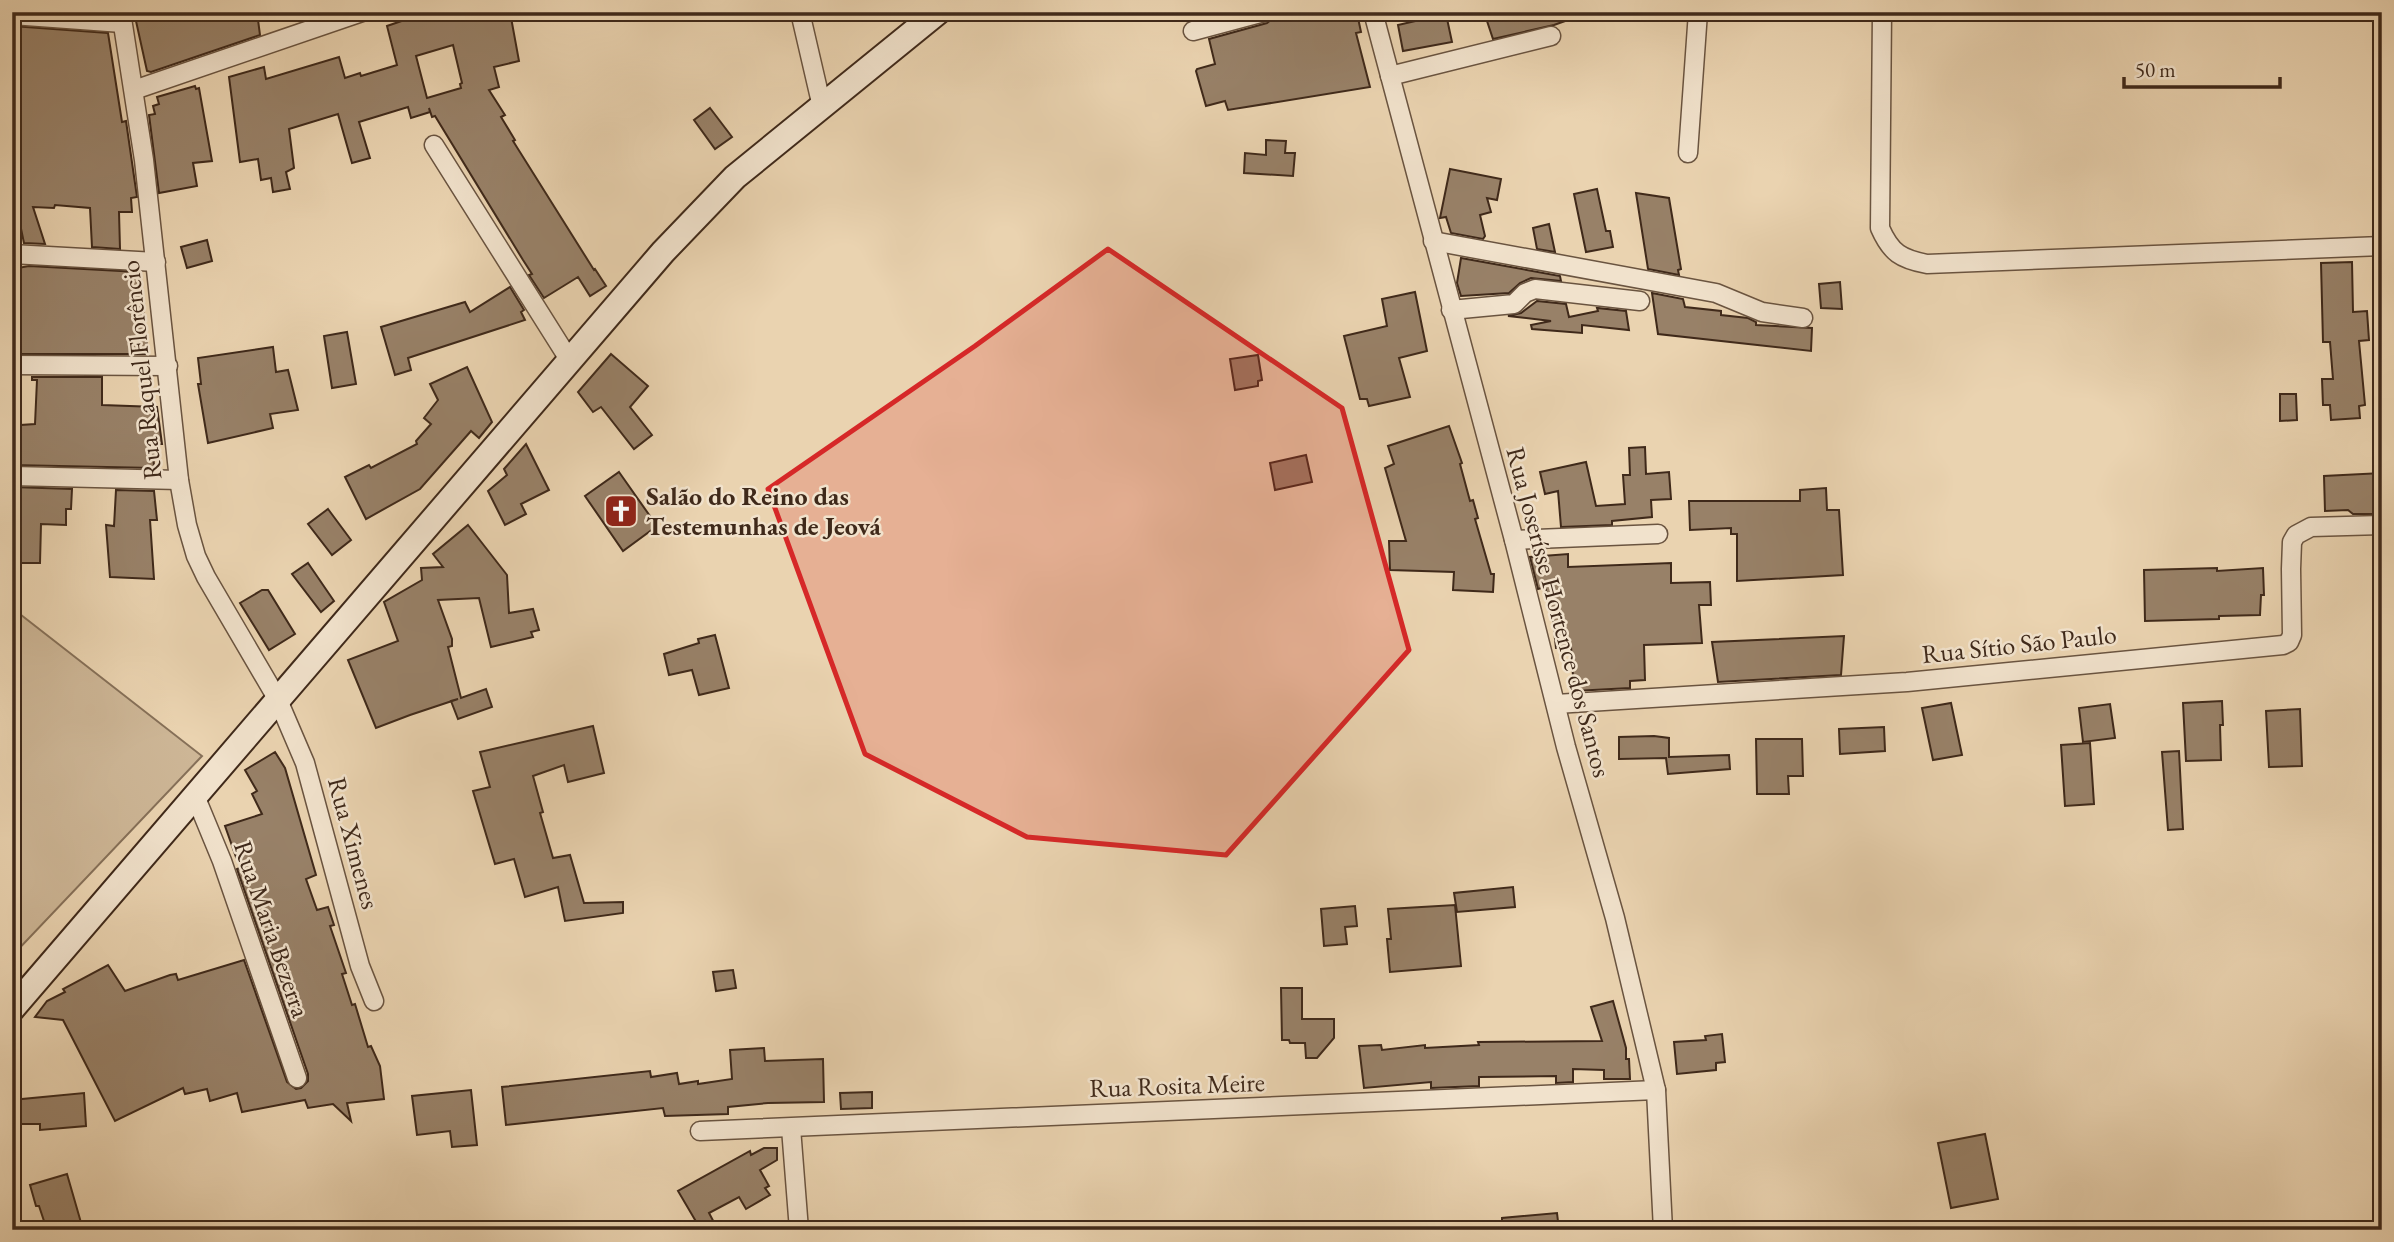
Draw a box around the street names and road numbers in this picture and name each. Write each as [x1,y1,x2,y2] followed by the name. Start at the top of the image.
[113,259,169,481] street label: Rua Raquel Florêncio
[1499,443,1619,781] street label: Rua Joserísse Hortence dos Santos
[1920,617,2118,671] street label: Rua Sítio São Paulo
[320,773,388,913] street label: Rua Ximenes
[226,836,318,1022] street label: Rua Maria Bezerra
[1088,1065,1266,1105] street label: Rua Rosita Meire

